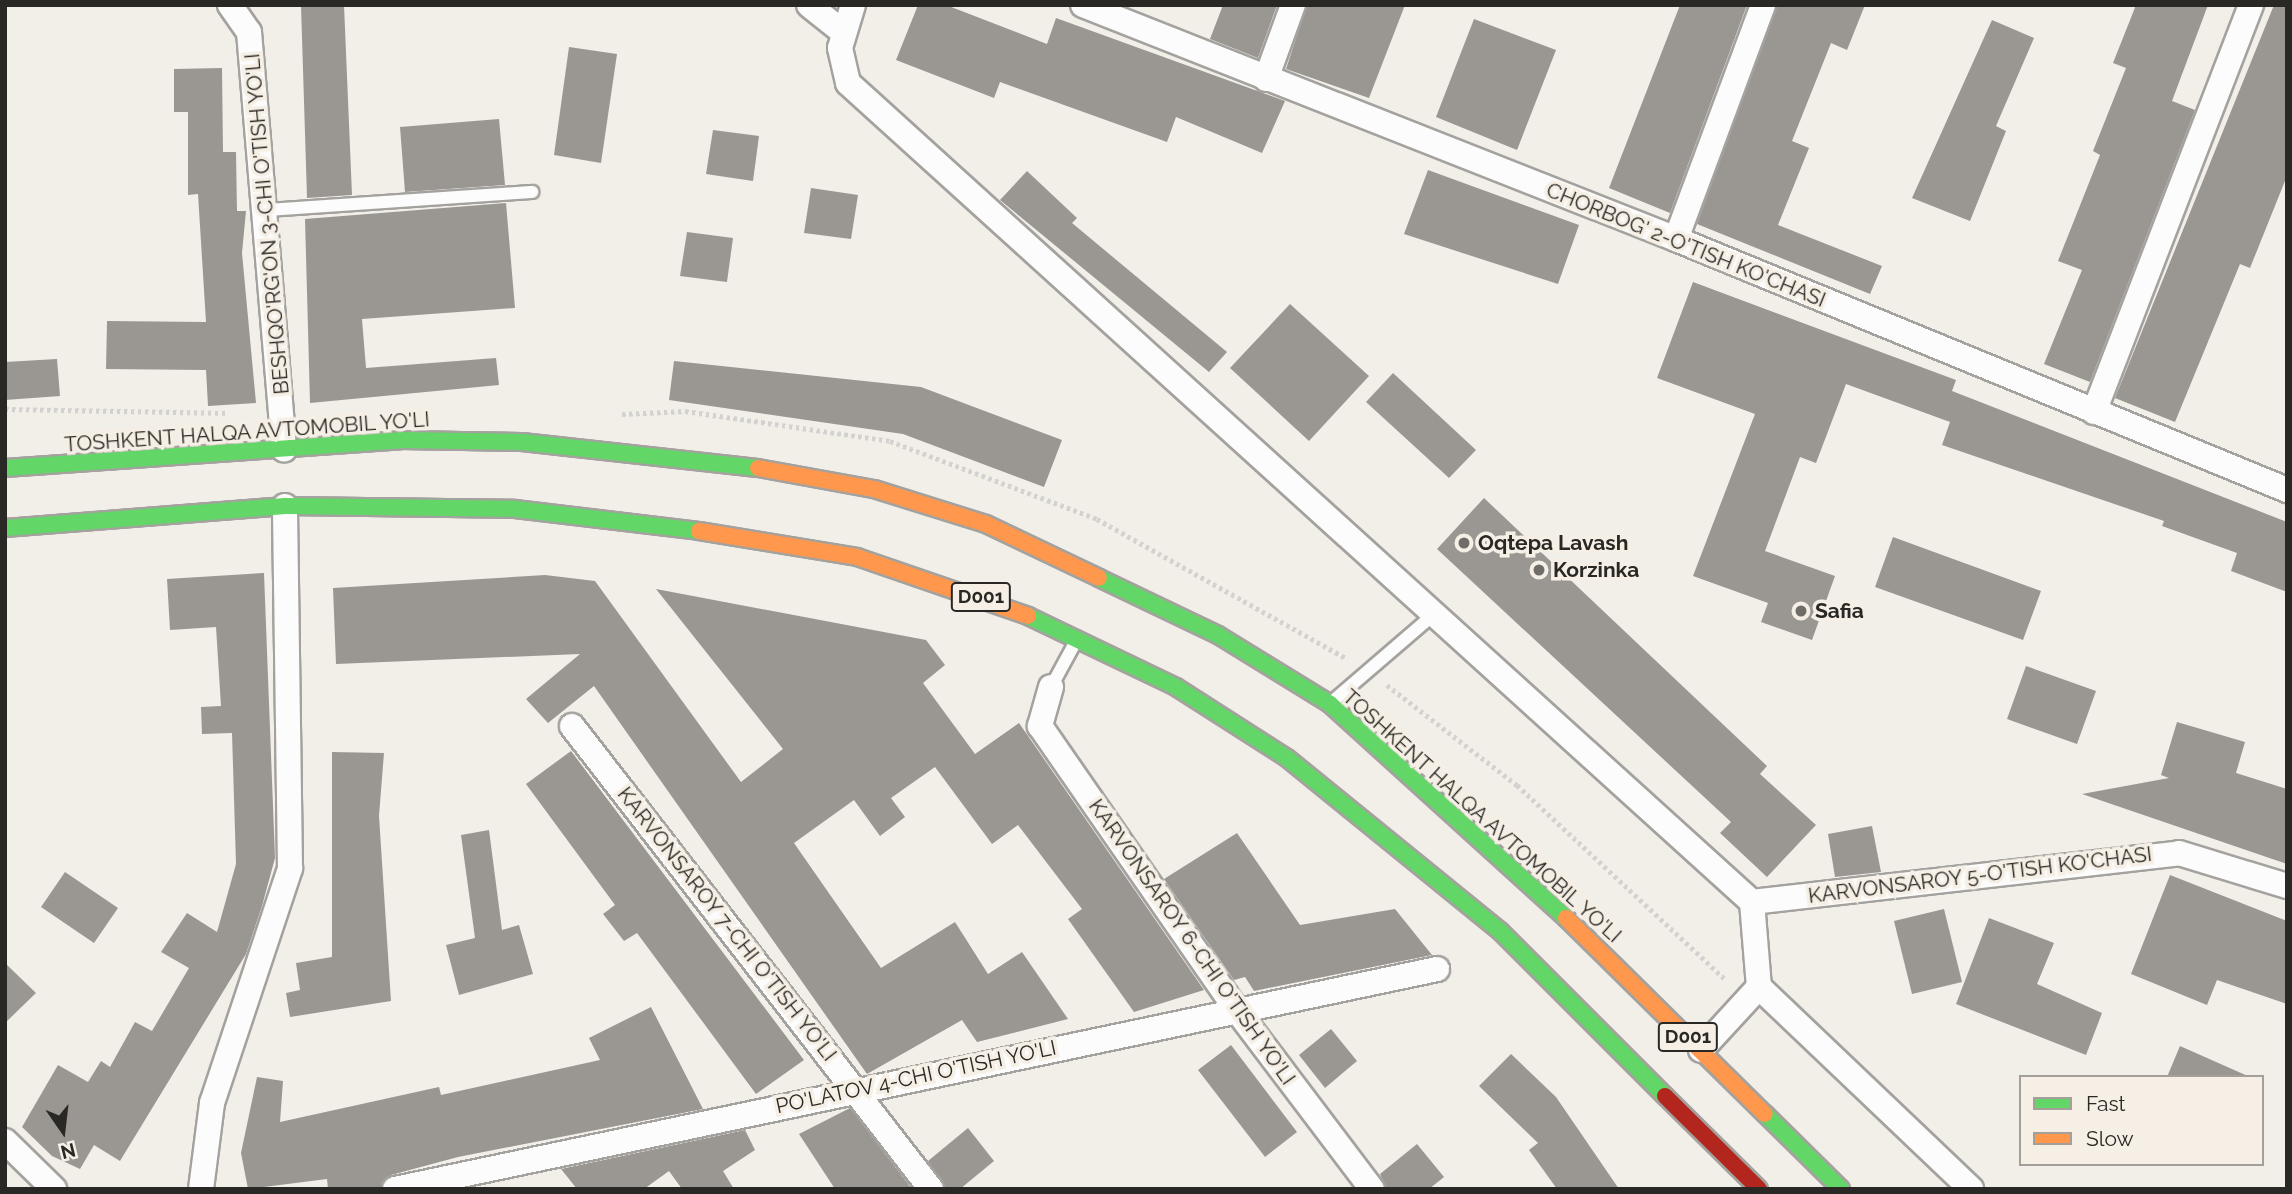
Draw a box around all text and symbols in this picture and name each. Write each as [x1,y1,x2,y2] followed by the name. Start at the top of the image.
[240,52,294,396] street label: BESHQO'RG'ON 3-CHI O'TISH YO'LI
[1542,177,1830,313] street label: CHORBOG' 2-O'TISH KO'CHASI
[62,407,432,457] street label: TOSHKENT HALQA AVTOMOBIL YO'LI
[1478,530,1628,556] place label: Oqtepa Lavash
[1456,535,1472,551] marker: Oqtepa Lavash
[1553,557,1639,583] place label: Korzinka
[1531,562,1547,578] marker: Korzinka
[950,582,1012,612] road number: D001
[1815,598,1864,624] place label: Safia
[1793,603,1809,619] marker: Safia
[1336,683,1628,949] street label: TOSHKENT HALQA AVTOMOBIL YO'LI
[612,781,842,1067] street label: KARVONSAROY 7-CHI O'TISH YO'LI
[1083,794,1301,1090] street label: KARVONSAROY 6-CHI O'TISH YO'LI
[1806,841,2154,909] street label: KARVONSAROY 5-O'TISH KO'CHASI
[1656,1021,1720,1052] road number: D001
[773,1035,1059,1119] street label: PO'LATOV 4-CHI O'TISH YO'LI
[2019,1075,2264,1166] legend
[2086,1091,2126,1116] text: Fast
[28,1096,98,1166] north arrow
[2086,1126,2134,1151] text: Slow
[58,1139,78,1164] text: N

